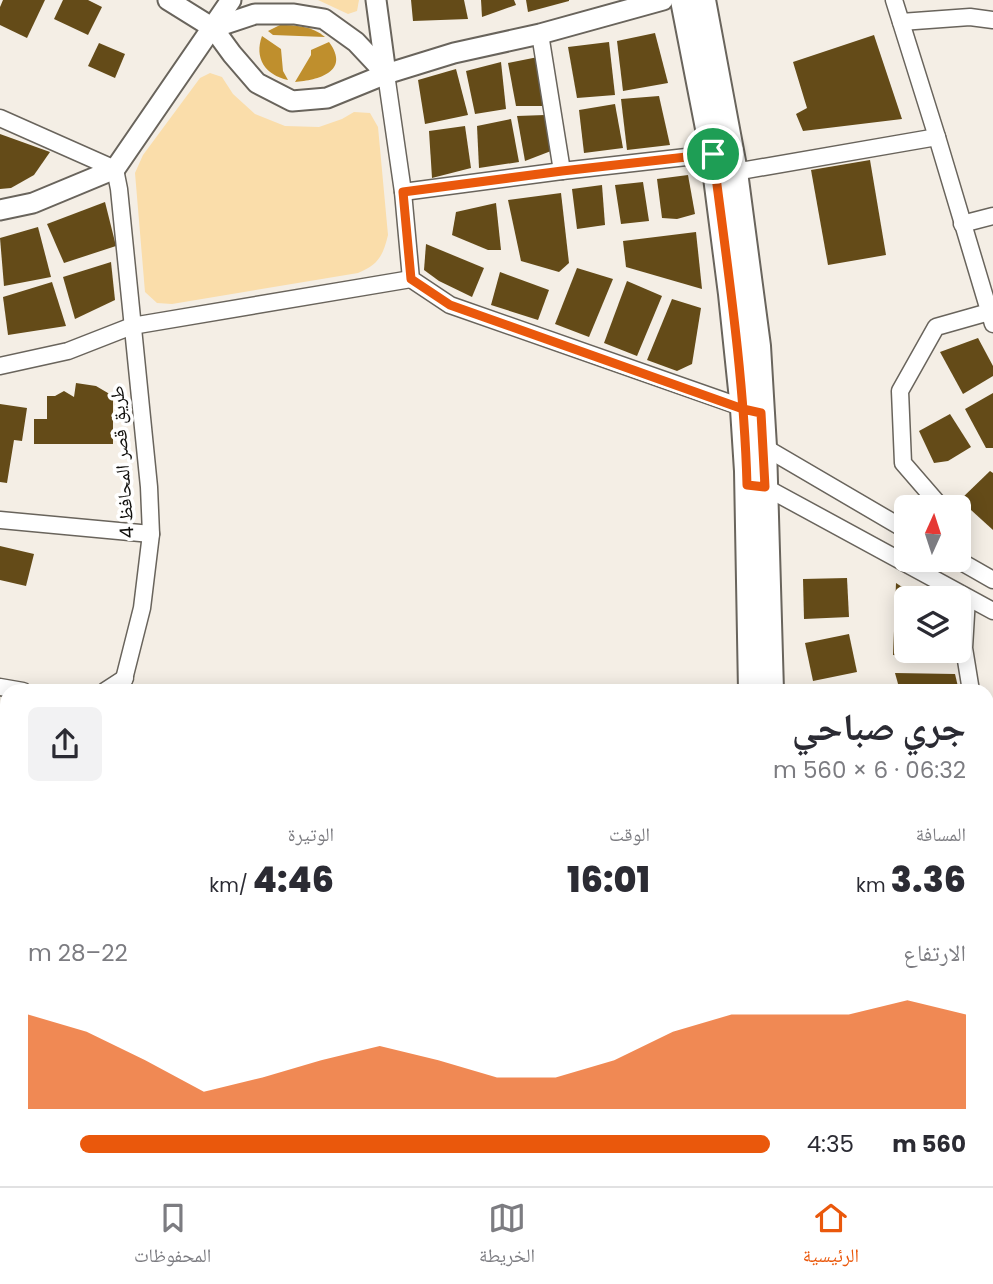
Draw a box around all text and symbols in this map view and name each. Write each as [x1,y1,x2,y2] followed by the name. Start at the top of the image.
[683,124,743,184] pin
[694,135,732,173] icon: arrive
[103,385,141,539] street label: طريق قصر المحافظ 4
[894,495,971,572] north arrow
[894,495,971,663] map controls
[894,586,971,663] button: layers
[792,700,966,753] text: جري صباحي
[28,707,102,781] button: share
[773,754,966,786] text: 06:32 · 6 × 560 m
[288,821,334,848] text: الوتيرة
[609,821,650,848] text: الوقت
[916,821,966,848] text: المسافة
[253,855,334,904] text: 4:46
[567,855,650,904] text: 16:01
[891,855,966,904] text: 3.36
[209,872,253,899] text: /km
[856,872,891,899] text: km
[28,937,128,969] text: 22–28 m
[903,937,966,969] text: الارتفاع
[807,1128,854,1160] text: 4:35
[892,1128,966,1160] text: 560 m
[134,1199,211,1274] tab: المحفوظات
[479,1199,535,1274] tab: الخريطة
[803,1199,859,1274] tab: الرئيسية

